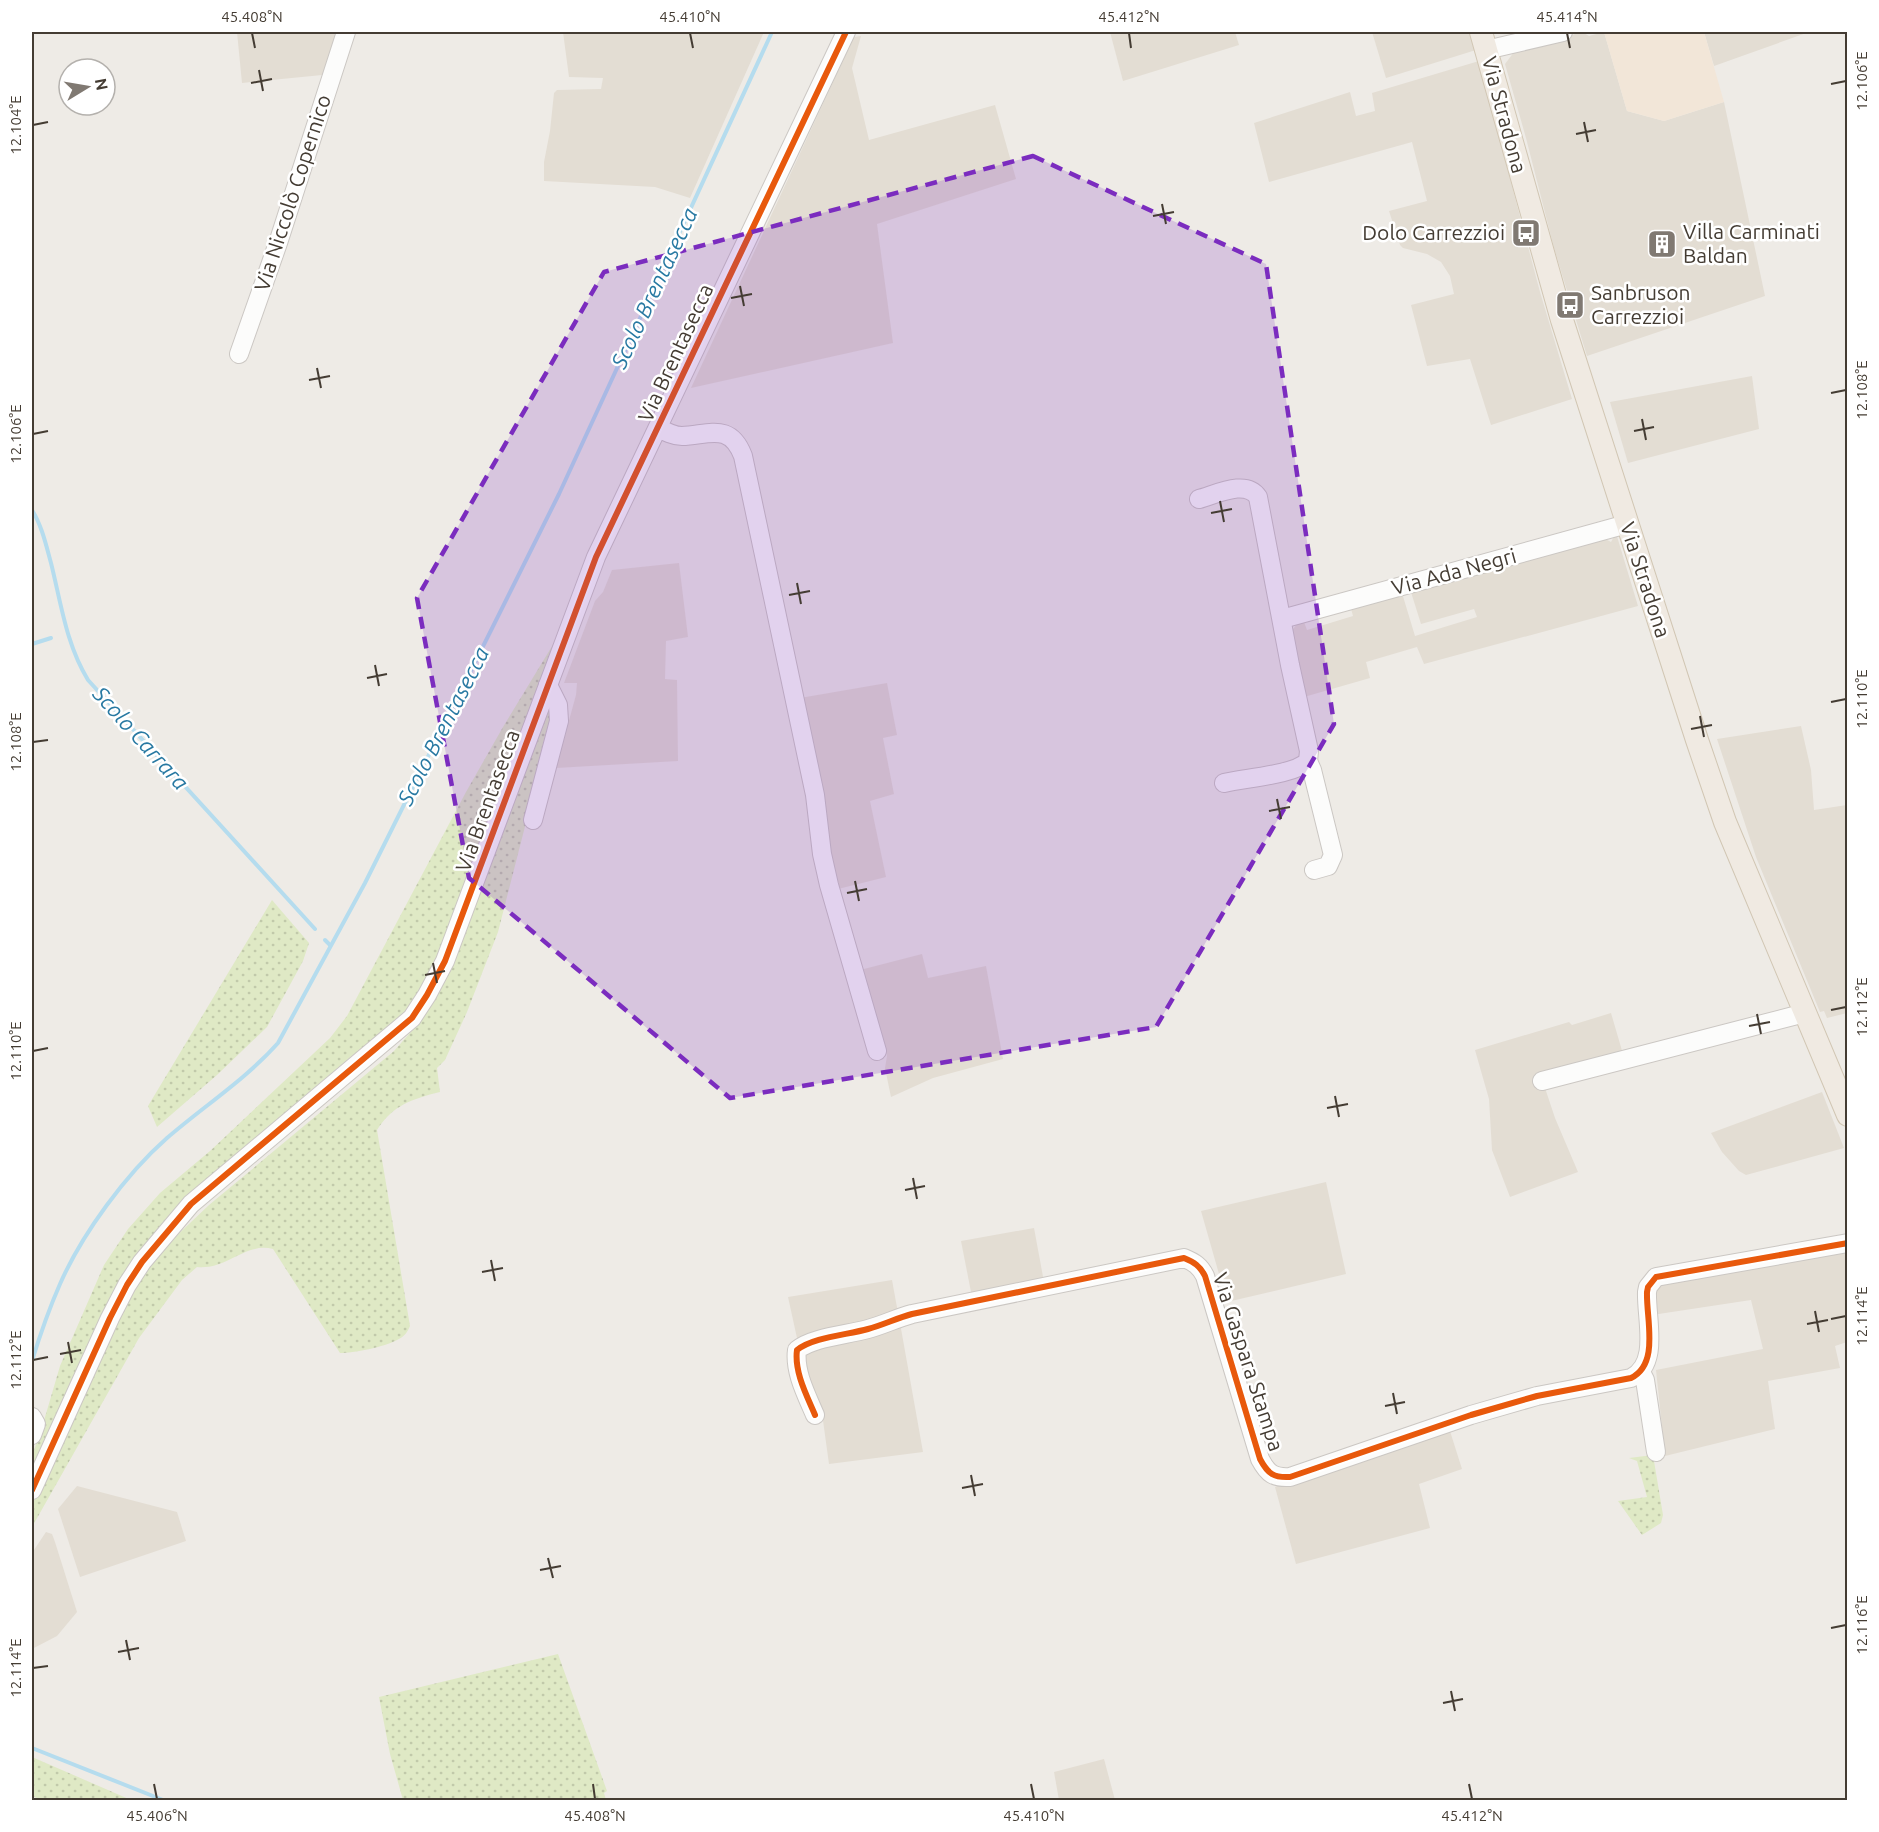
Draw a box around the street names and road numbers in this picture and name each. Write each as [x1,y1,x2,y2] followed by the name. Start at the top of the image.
[1478,54,1532,176] street label: Via Stradona
[249,91,335,294] street label: Via Niccolò Copernico
[633,280,718,425] street label: Via Brentasecca
[1616,519,1676,640] street label: Via Stradona
[1389,543,1519,599] street label: Via Ada Negri
[450,726,524,875] street label: Via Brentasecca
[1209,1269,1289,1454] street label: Via Gaspara Stampa

